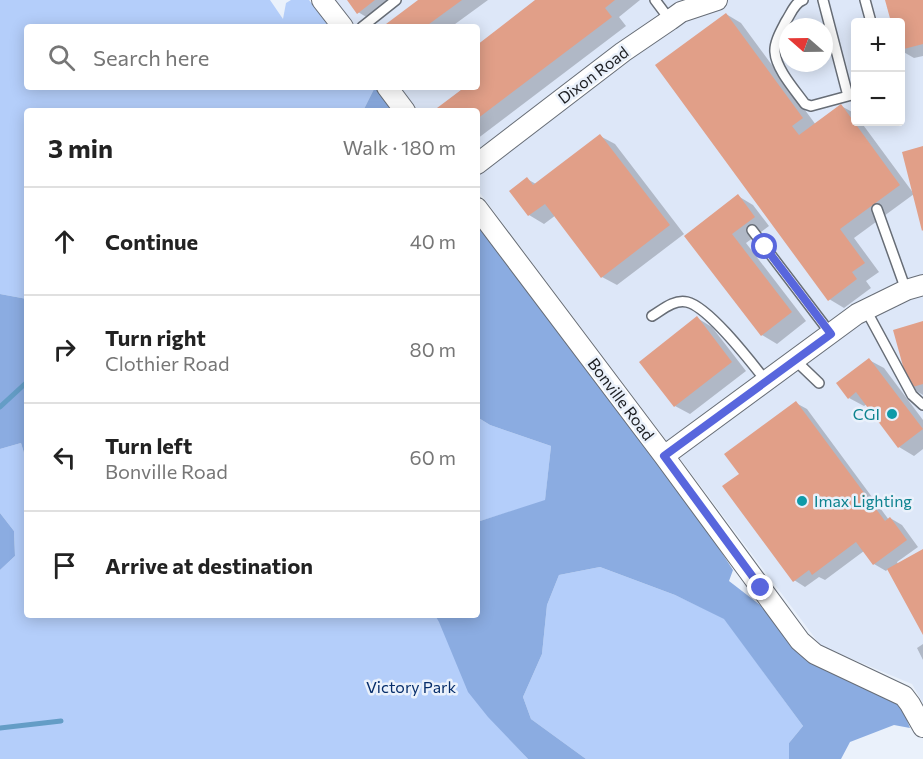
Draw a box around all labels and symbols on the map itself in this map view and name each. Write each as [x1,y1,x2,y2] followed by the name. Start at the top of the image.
[779,18,833,72] north arrow
[554,42,632,107] street label: Dixon Road
[751,233,777,259] route start
[584,354,659,444] street label: Bonville Road
[853,404,880,423] place label: CGI
[885,407,899,421] marker: CGI
[814,491,912,510] place label: Imax Lighting
[795,494,809,508] marker: Imax Lighting
[747,574,773,600] route end
[366,677,456,696] park label: Victory Park

